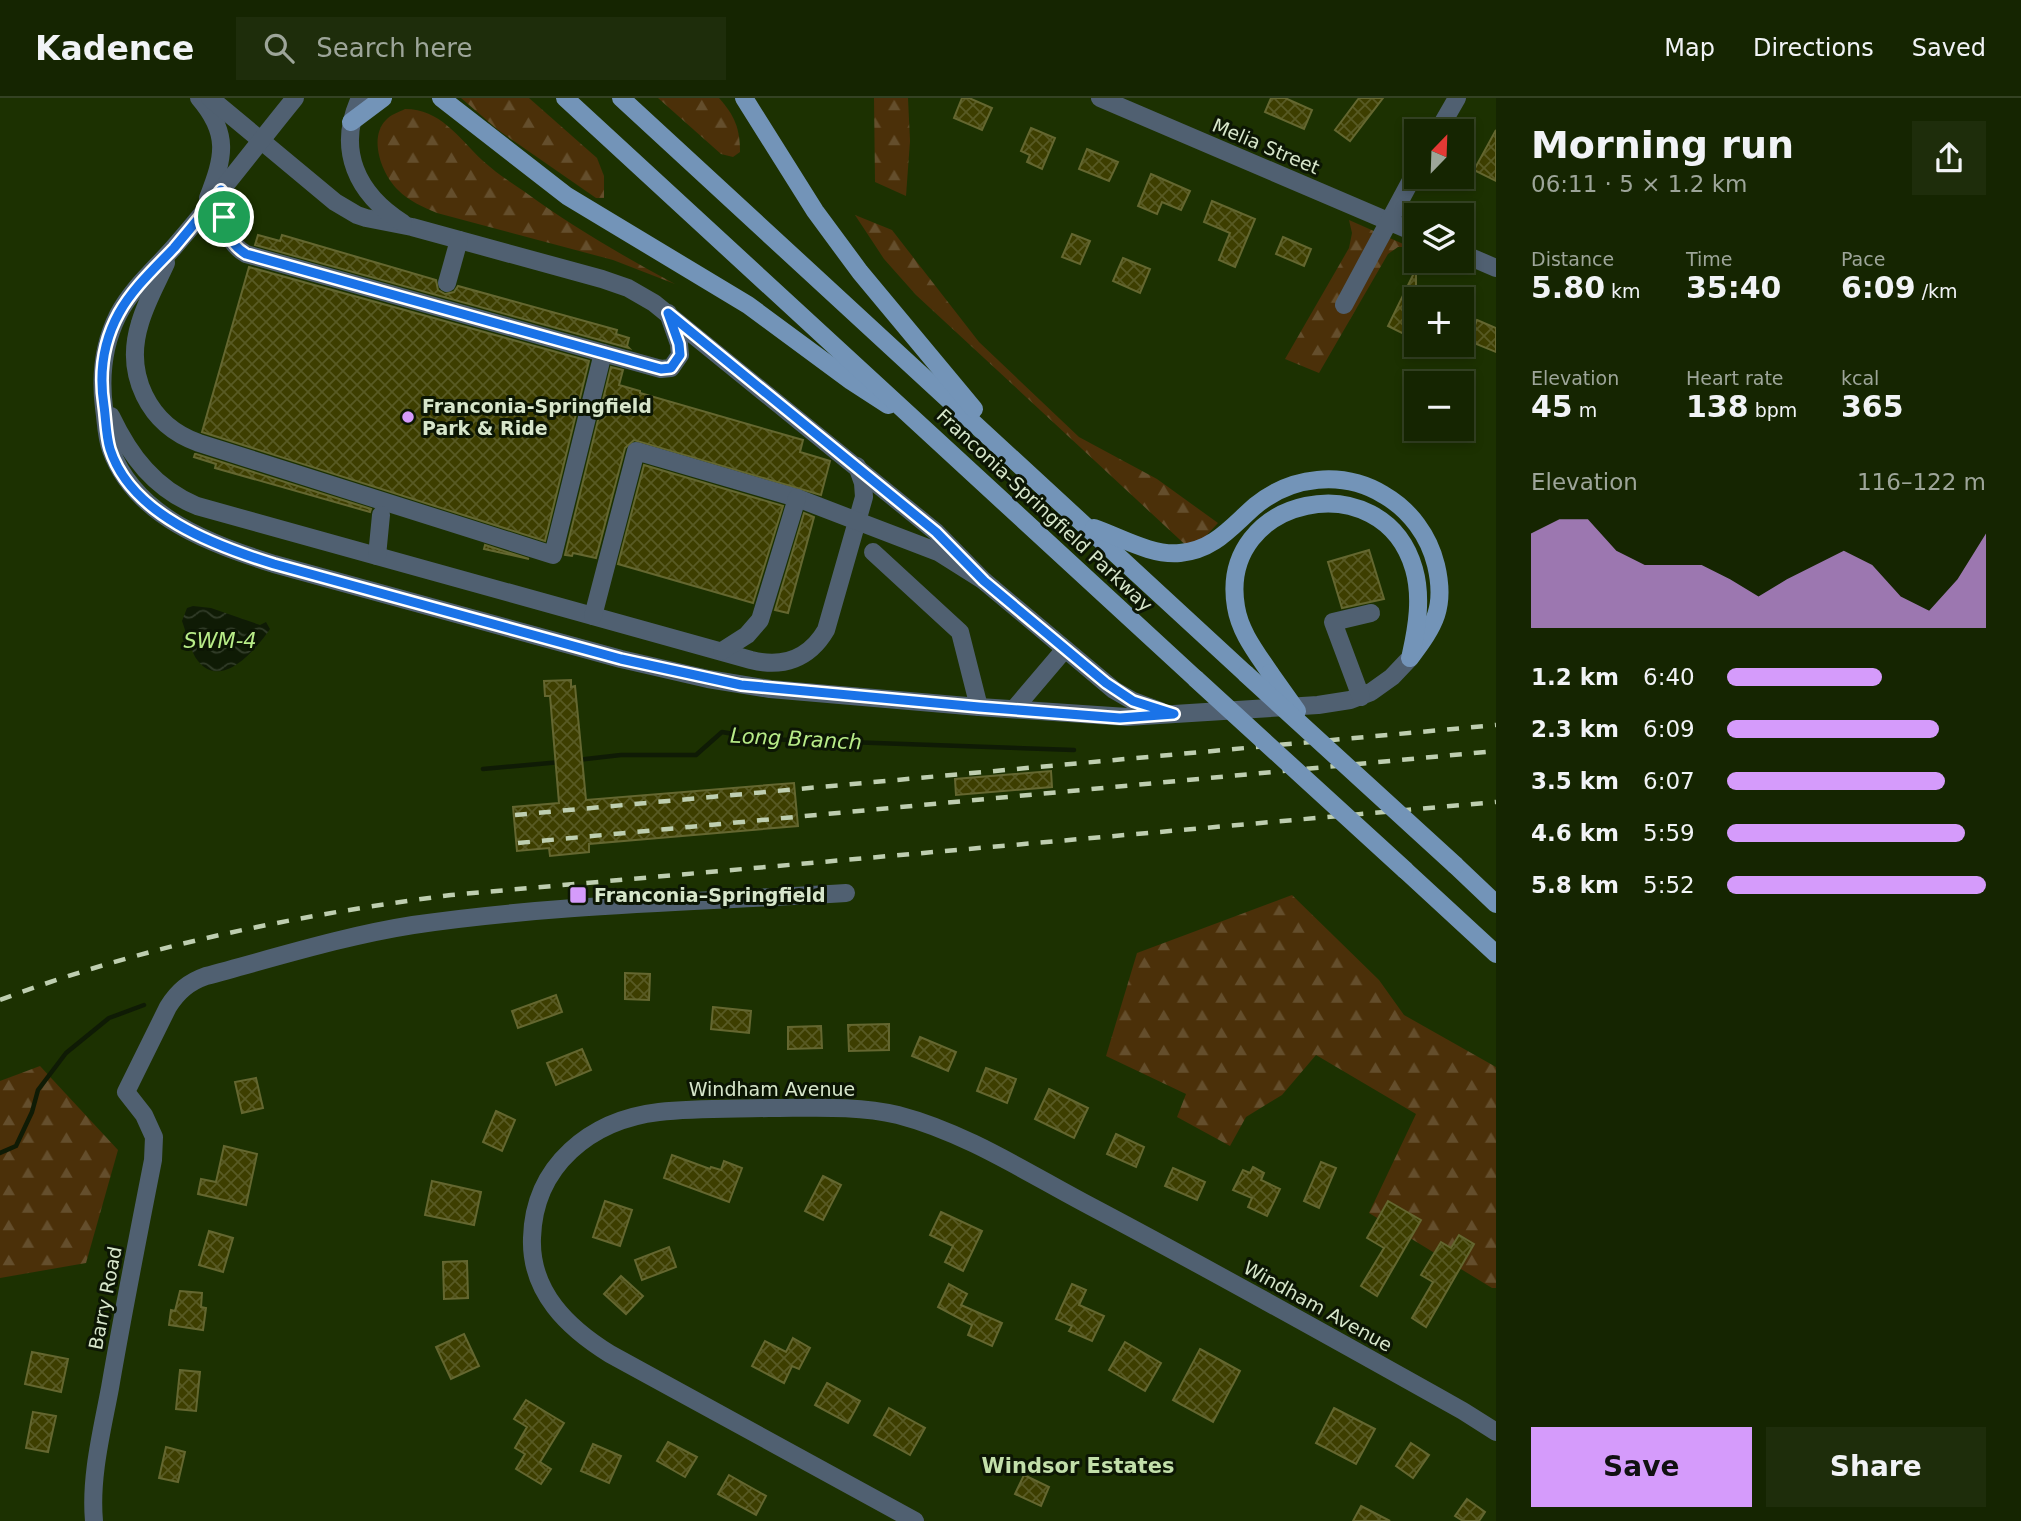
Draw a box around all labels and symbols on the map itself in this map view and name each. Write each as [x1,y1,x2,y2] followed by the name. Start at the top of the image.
[1209,114,1323,178] street label: Melia Street
[1404,119,1474,189] north arrow
[194,187,254,247] pin
[422,395,652,439] place label: Franconia-Springfield Park & Ride
[933,404,1157,616] street label: Franconia-Springfield Parkway
[400,409,416,425] marker: Franconia-Springfield Park & Ride
[183,629,257,653] water label: SWM-4
[729,724,863,754] water label: Long Branch
[594,884,826,906] place label: Franconia–Springfield
[568,885,588,905] marker: Franconia–Springfield
[689,1078,855,1100] street label: Windham Avenue
[84,1244,126,1352] street label: Barry Road
[1240,1256,1396,1356] street label: Windham Avenue
[982,1454,1174,1478] district label: Windsor Estates

